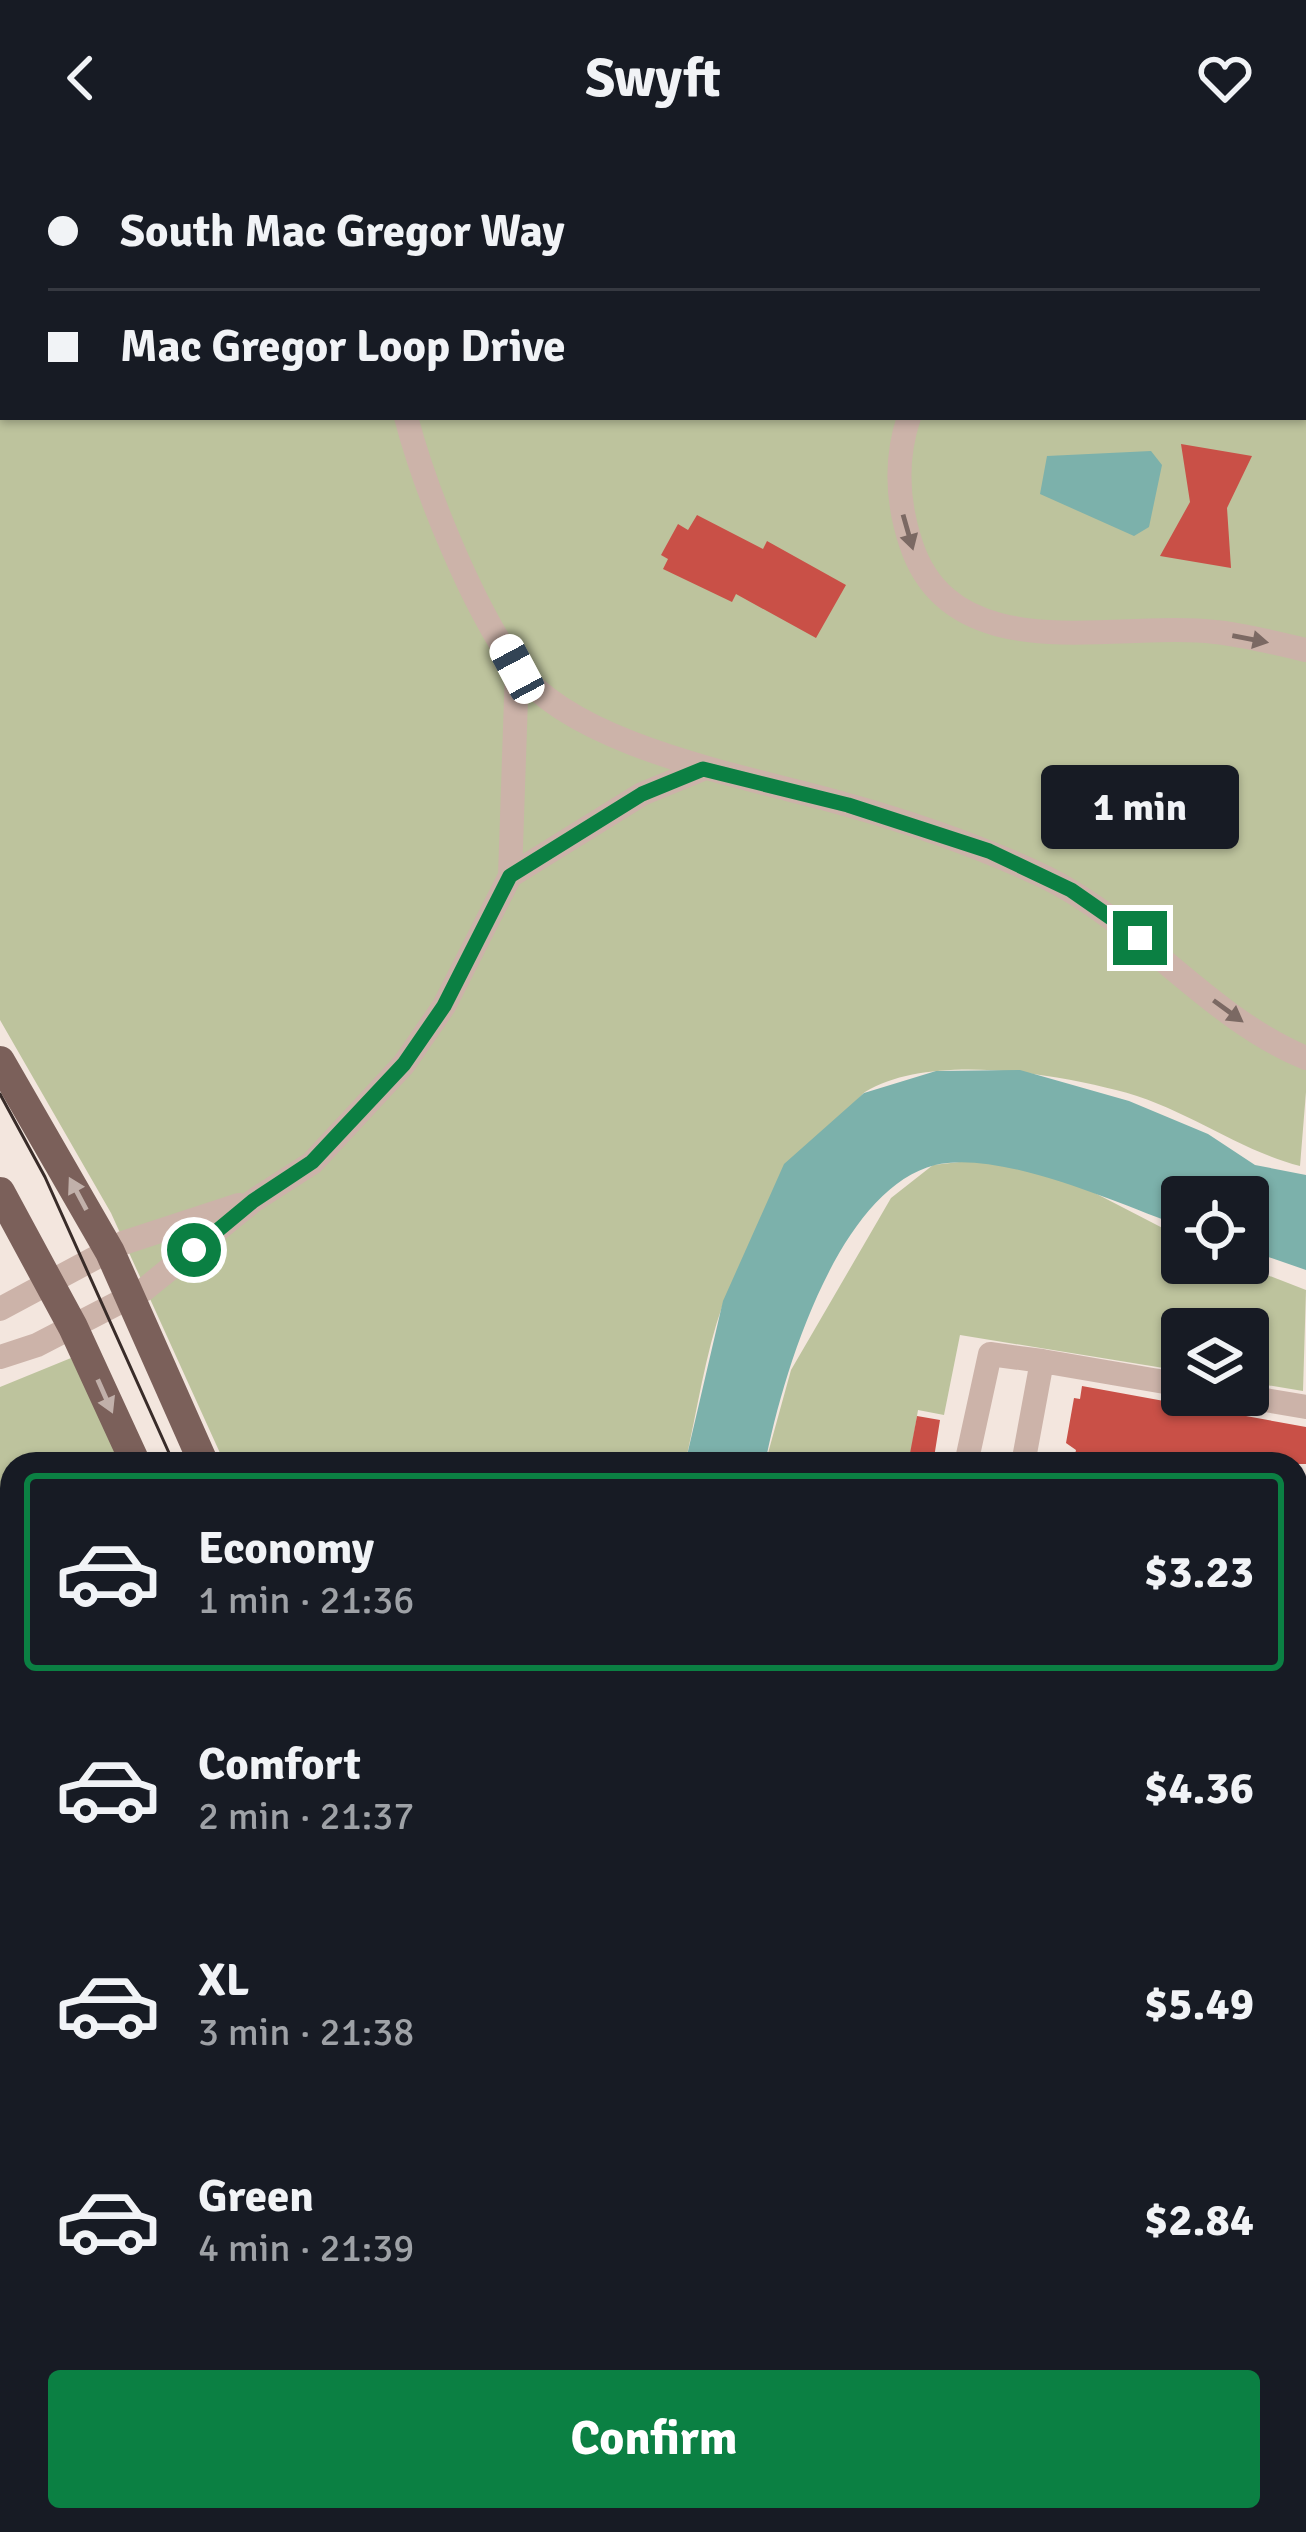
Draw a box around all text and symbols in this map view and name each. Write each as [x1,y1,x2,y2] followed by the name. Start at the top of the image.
[48,45,114,111] icon: back
[585,45,721,112] text: Swyft
[1192,45,1258,111] icon: heart
[120,204,565,259] text: South Mac Gregor Way
[120,319,566,374] text: Mac Gregor Loop Drive
[900,514,918,551] one-way arrow
[484,629,550,709] car
[1232,630,1270,649] one-way arrow
[1041,764,1239,848] callout: 1 min
[1093,783,1187,831] text: 1 min
[1113,911,1167,965] route end
[1212,998,1243,1022] one-way arrow
[68,1176,89,1211] one-way arrow
[1161,1176,1269,1416] map controls
[1161,1176,1269,1284] button: locate
[167,1223,221,1277] route start
[1161,1308,1269,1416] button: layers
[95,1378,115,1413] one-way arrow
[54,1518,162,1626] icon: car
[198,1521,374,1576] text: Economy
[1144,1545,1254,1600] text: $3.23
[198,1576,414,1624] text: 1 min · 21:36
[54,1734,162,1842] icon: car
[198,1737,361,1792] text: Comfort
[1144,1761,1254,1816] text: $4.36
[198,1792,414,1840] text: 2 min · 21:37
[54,1950,162,2058] icon: car
[198,1953,249,2008] text: XL
[1144,1977,1254,2032] text: $5.49
[198,2008,414,2056] text: 3 min · 21:38
[54,2166,162,2274] icon: car
[198,2169,314,2224] text: Green
[1144,2193,1254,2248] text: $2.84
[198,2224,414,2272] text: 4 min · 21:39
[48,2370,1260,2508] button: Confirm

